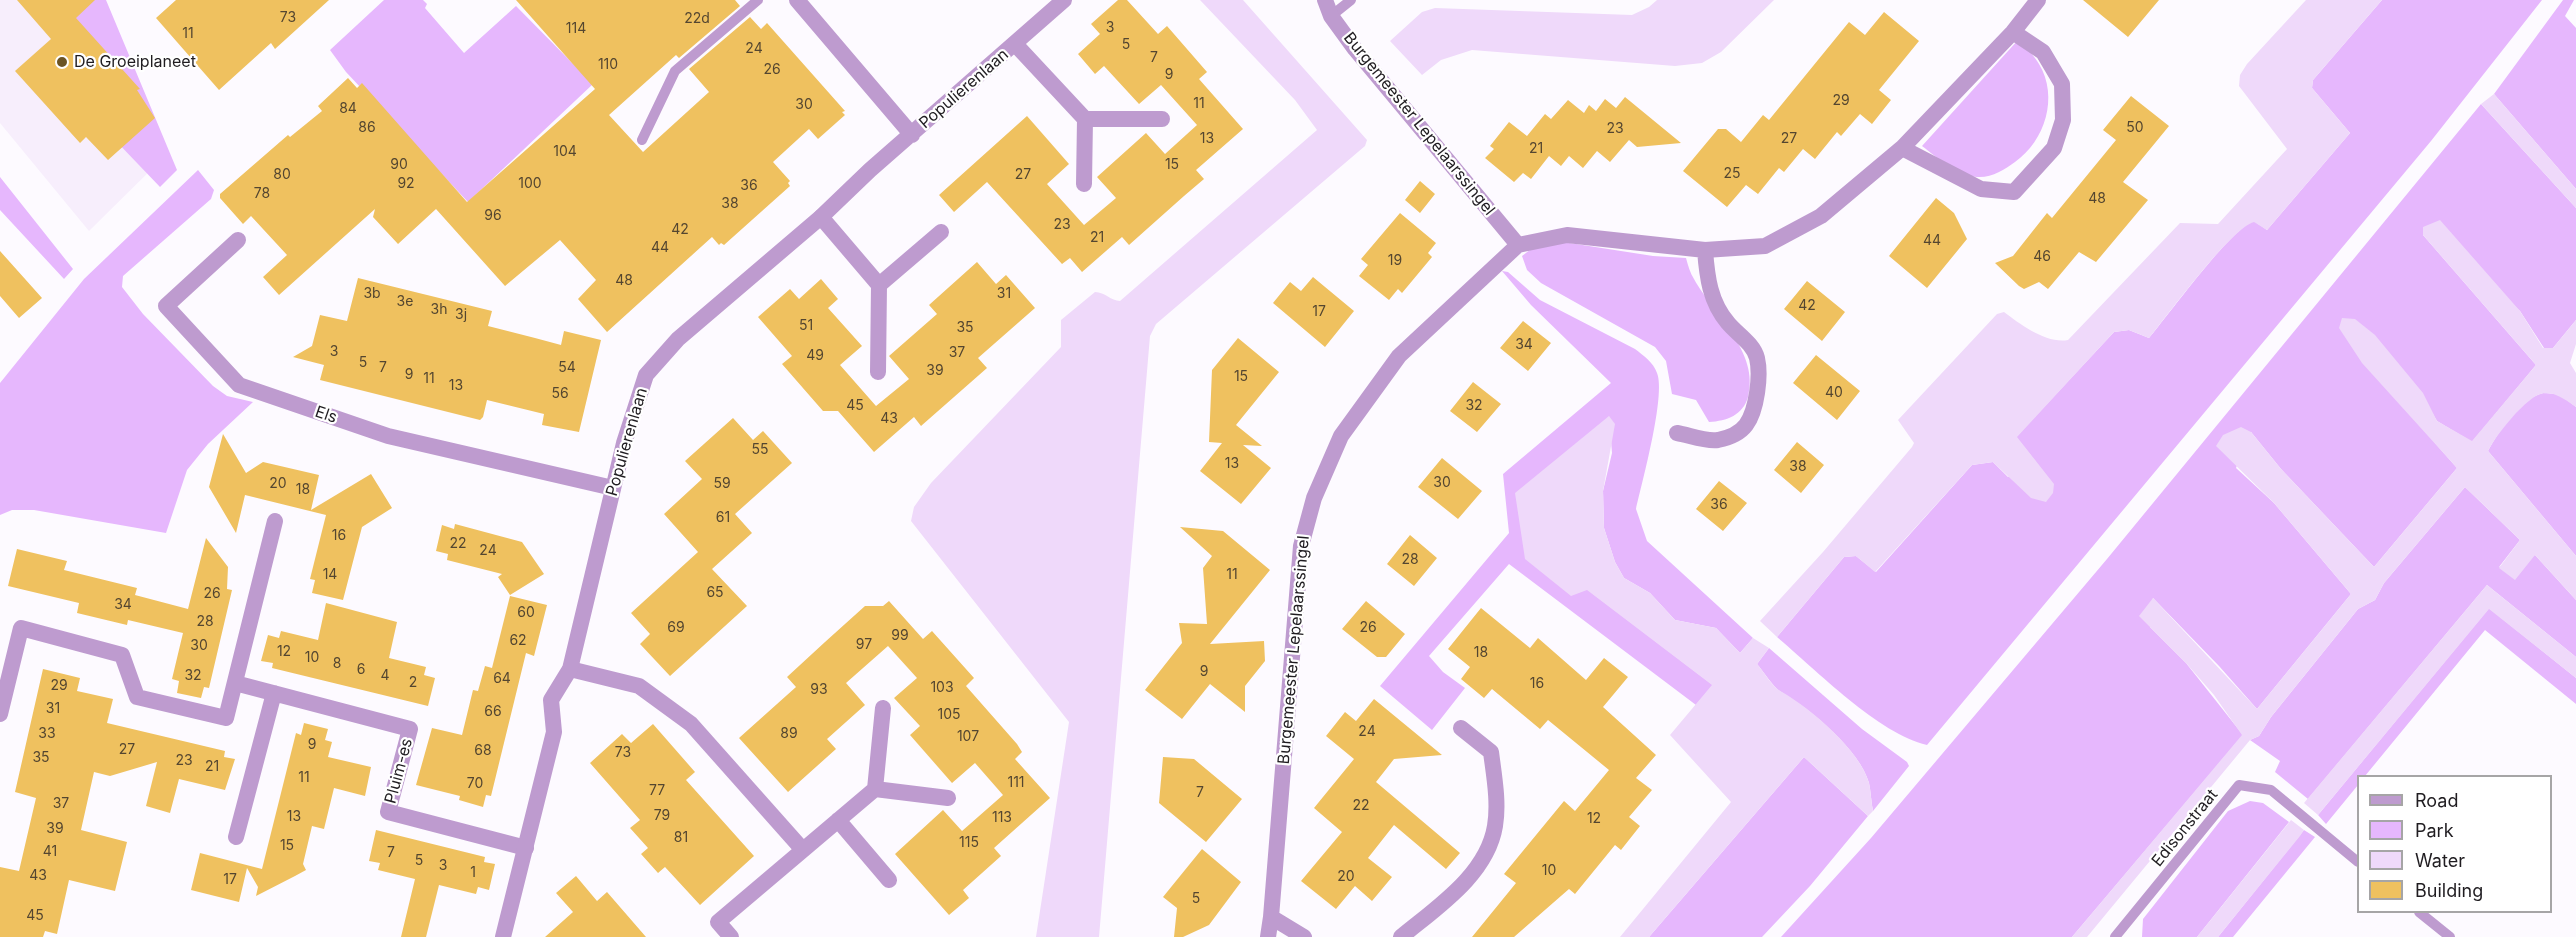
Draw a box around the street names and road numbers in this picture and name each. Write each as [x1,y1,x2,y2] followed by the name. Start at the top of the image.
[1339,29,1499,219] street label: Burgemeester Lepelaarssingel
[915,45,1013,133] street label: Populierenlaan
[602,386,652,498] street label: Populierenlaan
[313,402,339,428] street label: Els
[1274,535,1314,765] street label: Burgemeester Lepelaarssingel
[381,736,417,806] street label: Pluim-es
[2148,786,2222,870] street label: Edisonstraat

